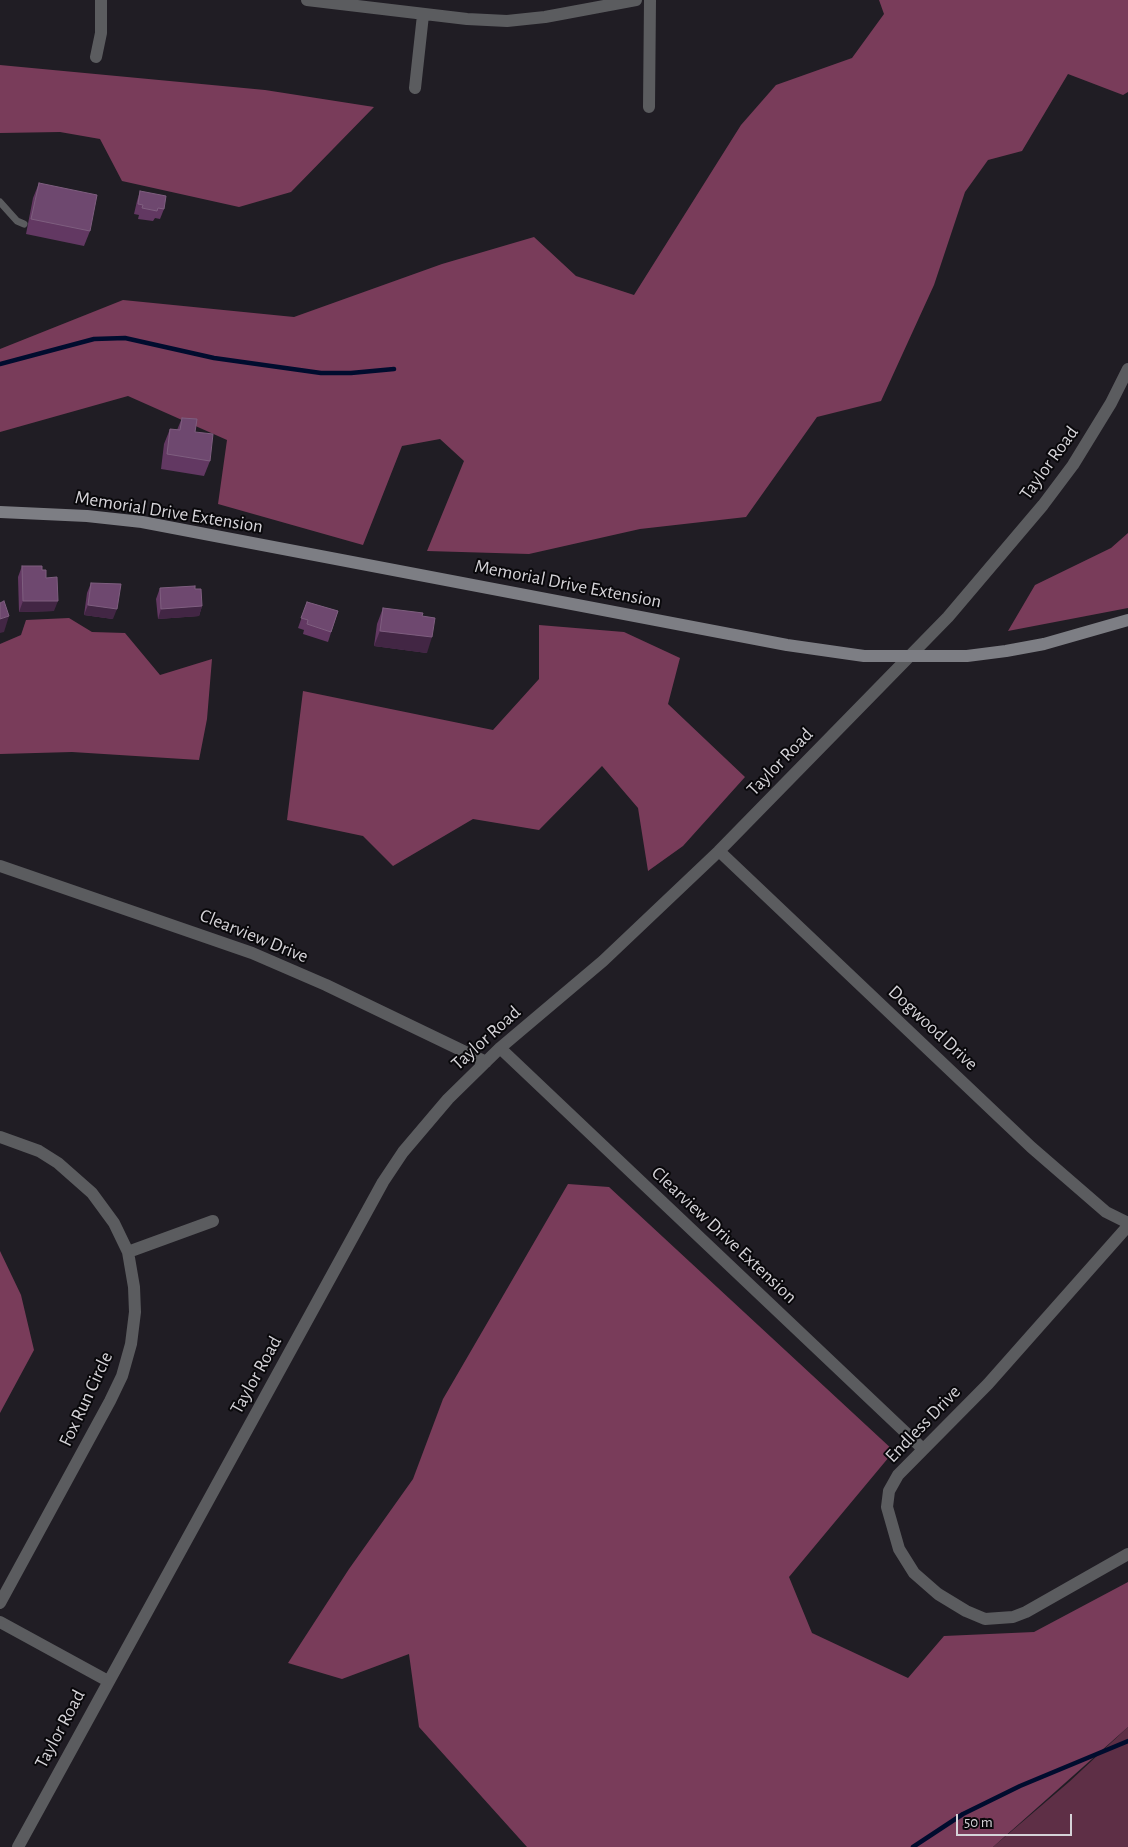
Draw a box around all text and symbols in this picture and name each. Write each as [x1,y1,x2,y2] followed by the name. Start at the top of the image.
[1015,422,1083,504] street label: Taylor Road
[73,486,265,538] street label: Memorial Drive Extension
[473,555,663,613] street label: Memorial Drive Extension
[742,723,818,801] street label: Taylor Road
[196,904,312,968] street label: Clearview Drive
[883,981,983,1075] street label: Dogwood Drive
[447,1001,525,1075] street label: Taylor Road
[647,1162,801,1308] street label: Clearview Drive Extension
[225,1332,287,1418] street label: Taylor Road
[54,1348,118,1450] street label: Fox Run Circle
[880,1381,966,1467] street label: Endless Drive
[30,1686,90,1772] street label: Taylor Road
[958,1804,1074,1836] scale bar
[964,1815,993,1830] text: 50 m

